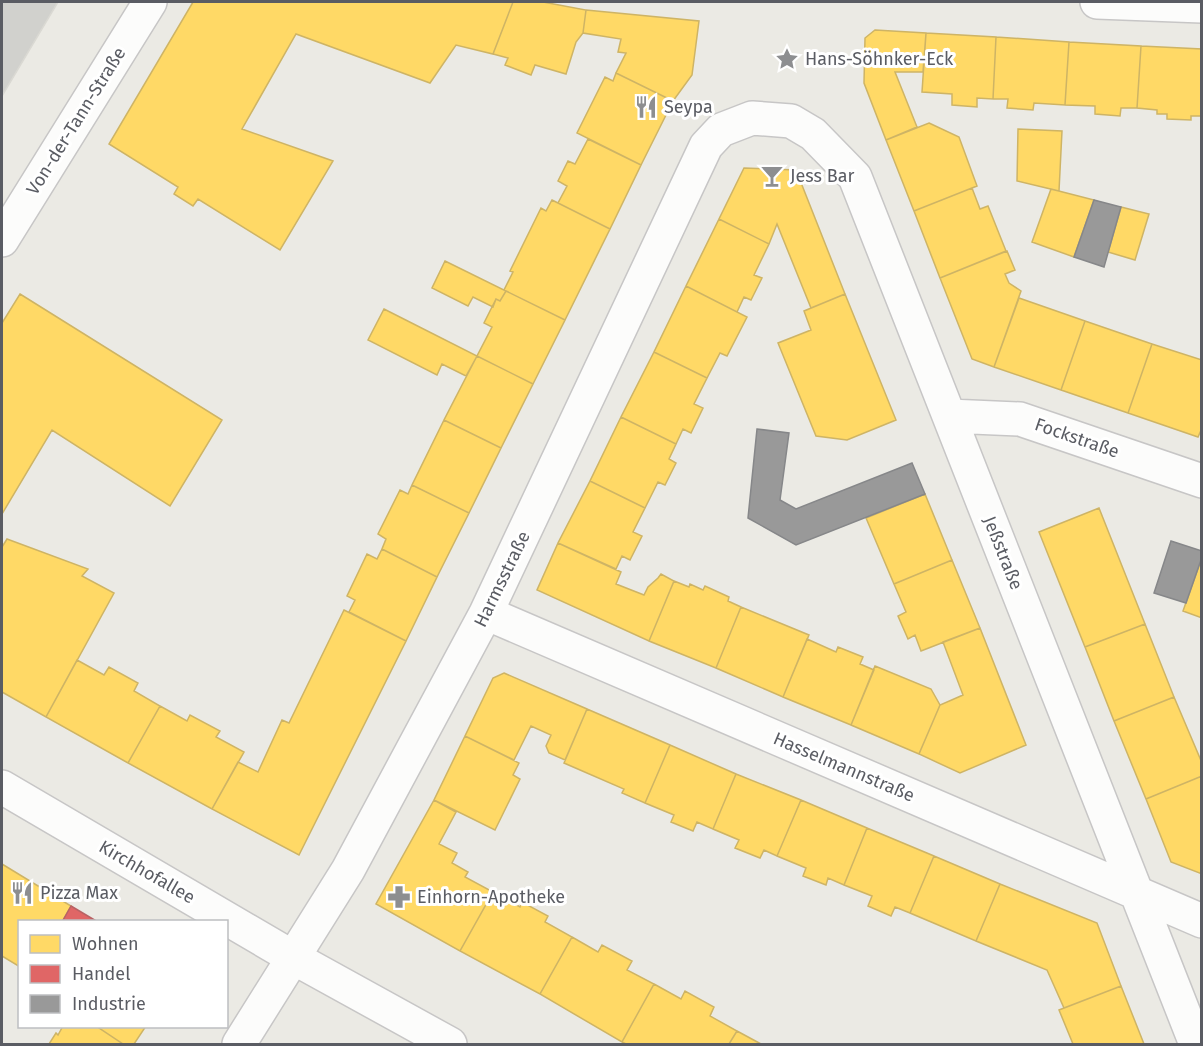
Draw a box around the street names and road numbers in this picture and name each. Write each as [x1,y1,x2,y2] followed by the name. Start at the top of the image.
[22,43,130,199] street label: Von-der-Tann-Straße
[1032,413,1122,463] street label: Fockstraße
[978,513,1028,593] street label: Jeßstraße
[469,527,535,631] street label: Harmsstraße
[770,727,918,807] street label: Hasselmannstraße
[95,836,199,908] street label: Kirchhofallee

